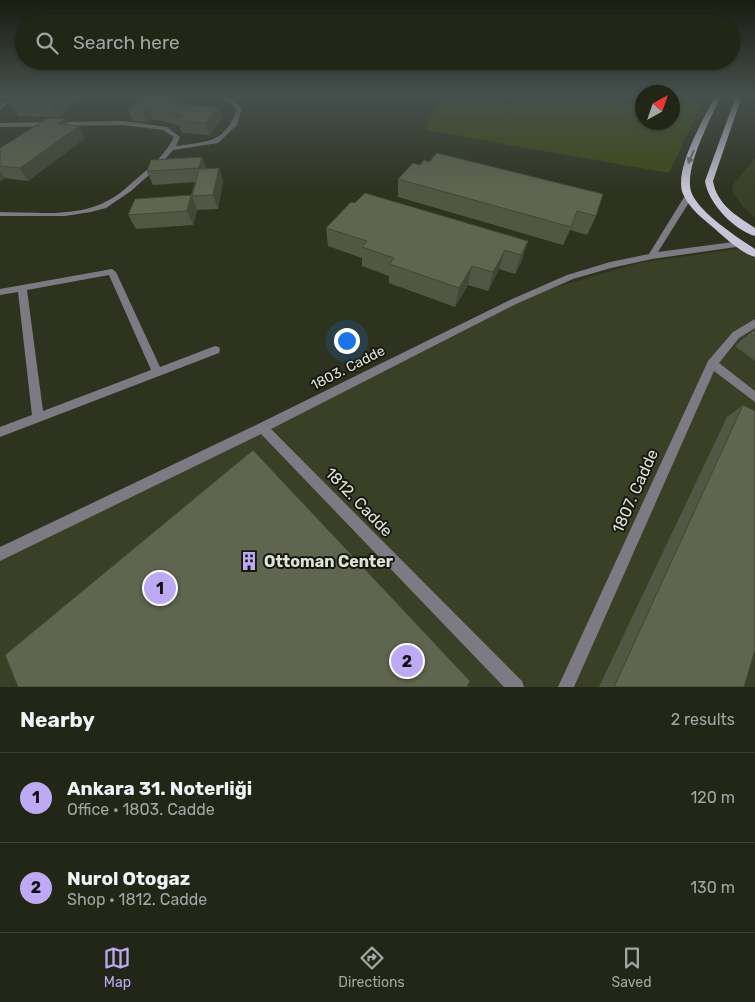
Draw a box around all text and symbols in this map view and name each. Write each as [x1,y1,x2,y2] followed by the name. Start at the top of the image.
[15,15,740,70] search box
[33,29,61,57] icon: search
[73,31,180,54] text: Search here
[635,85,680,130] north arrow
[687,150,695,164] one-way arrow
[334,328,360,354] your location
[308,342,388,394] street label: 1803. Cadde
[608,446,662,536] street label: 1807. Cadde
[321,463,397,541] street label: 1812. Cadde
[238,550,260,572] building icon: Ottoman Center
[264,552,394,571] place label: Ottoman Center
[144,569,176,607] pin: 1
[391,642,423,680] pin: 2
[20,707,95,732] text: Nearby
[671,710,735,729] text: 2 results
[67,777,252,800] text: Ankara 31. Noterliği
[32,788,40,807] text: 1
[690,788,735,807] text: 120 m
[67,800,215,819] text: Office · 1803. Cadde
[67,867,190,890] text: Nurol Otogaz
[31,878,41,897] text: 2
[690,878,735,897] text: 130 m
[67,890,207,909] text: Shop · 1812. Cadde
[103,944,131,991] tab: Map
[338,944,405,991] tab: Directions
[612,944,652,991] tab: Saved

